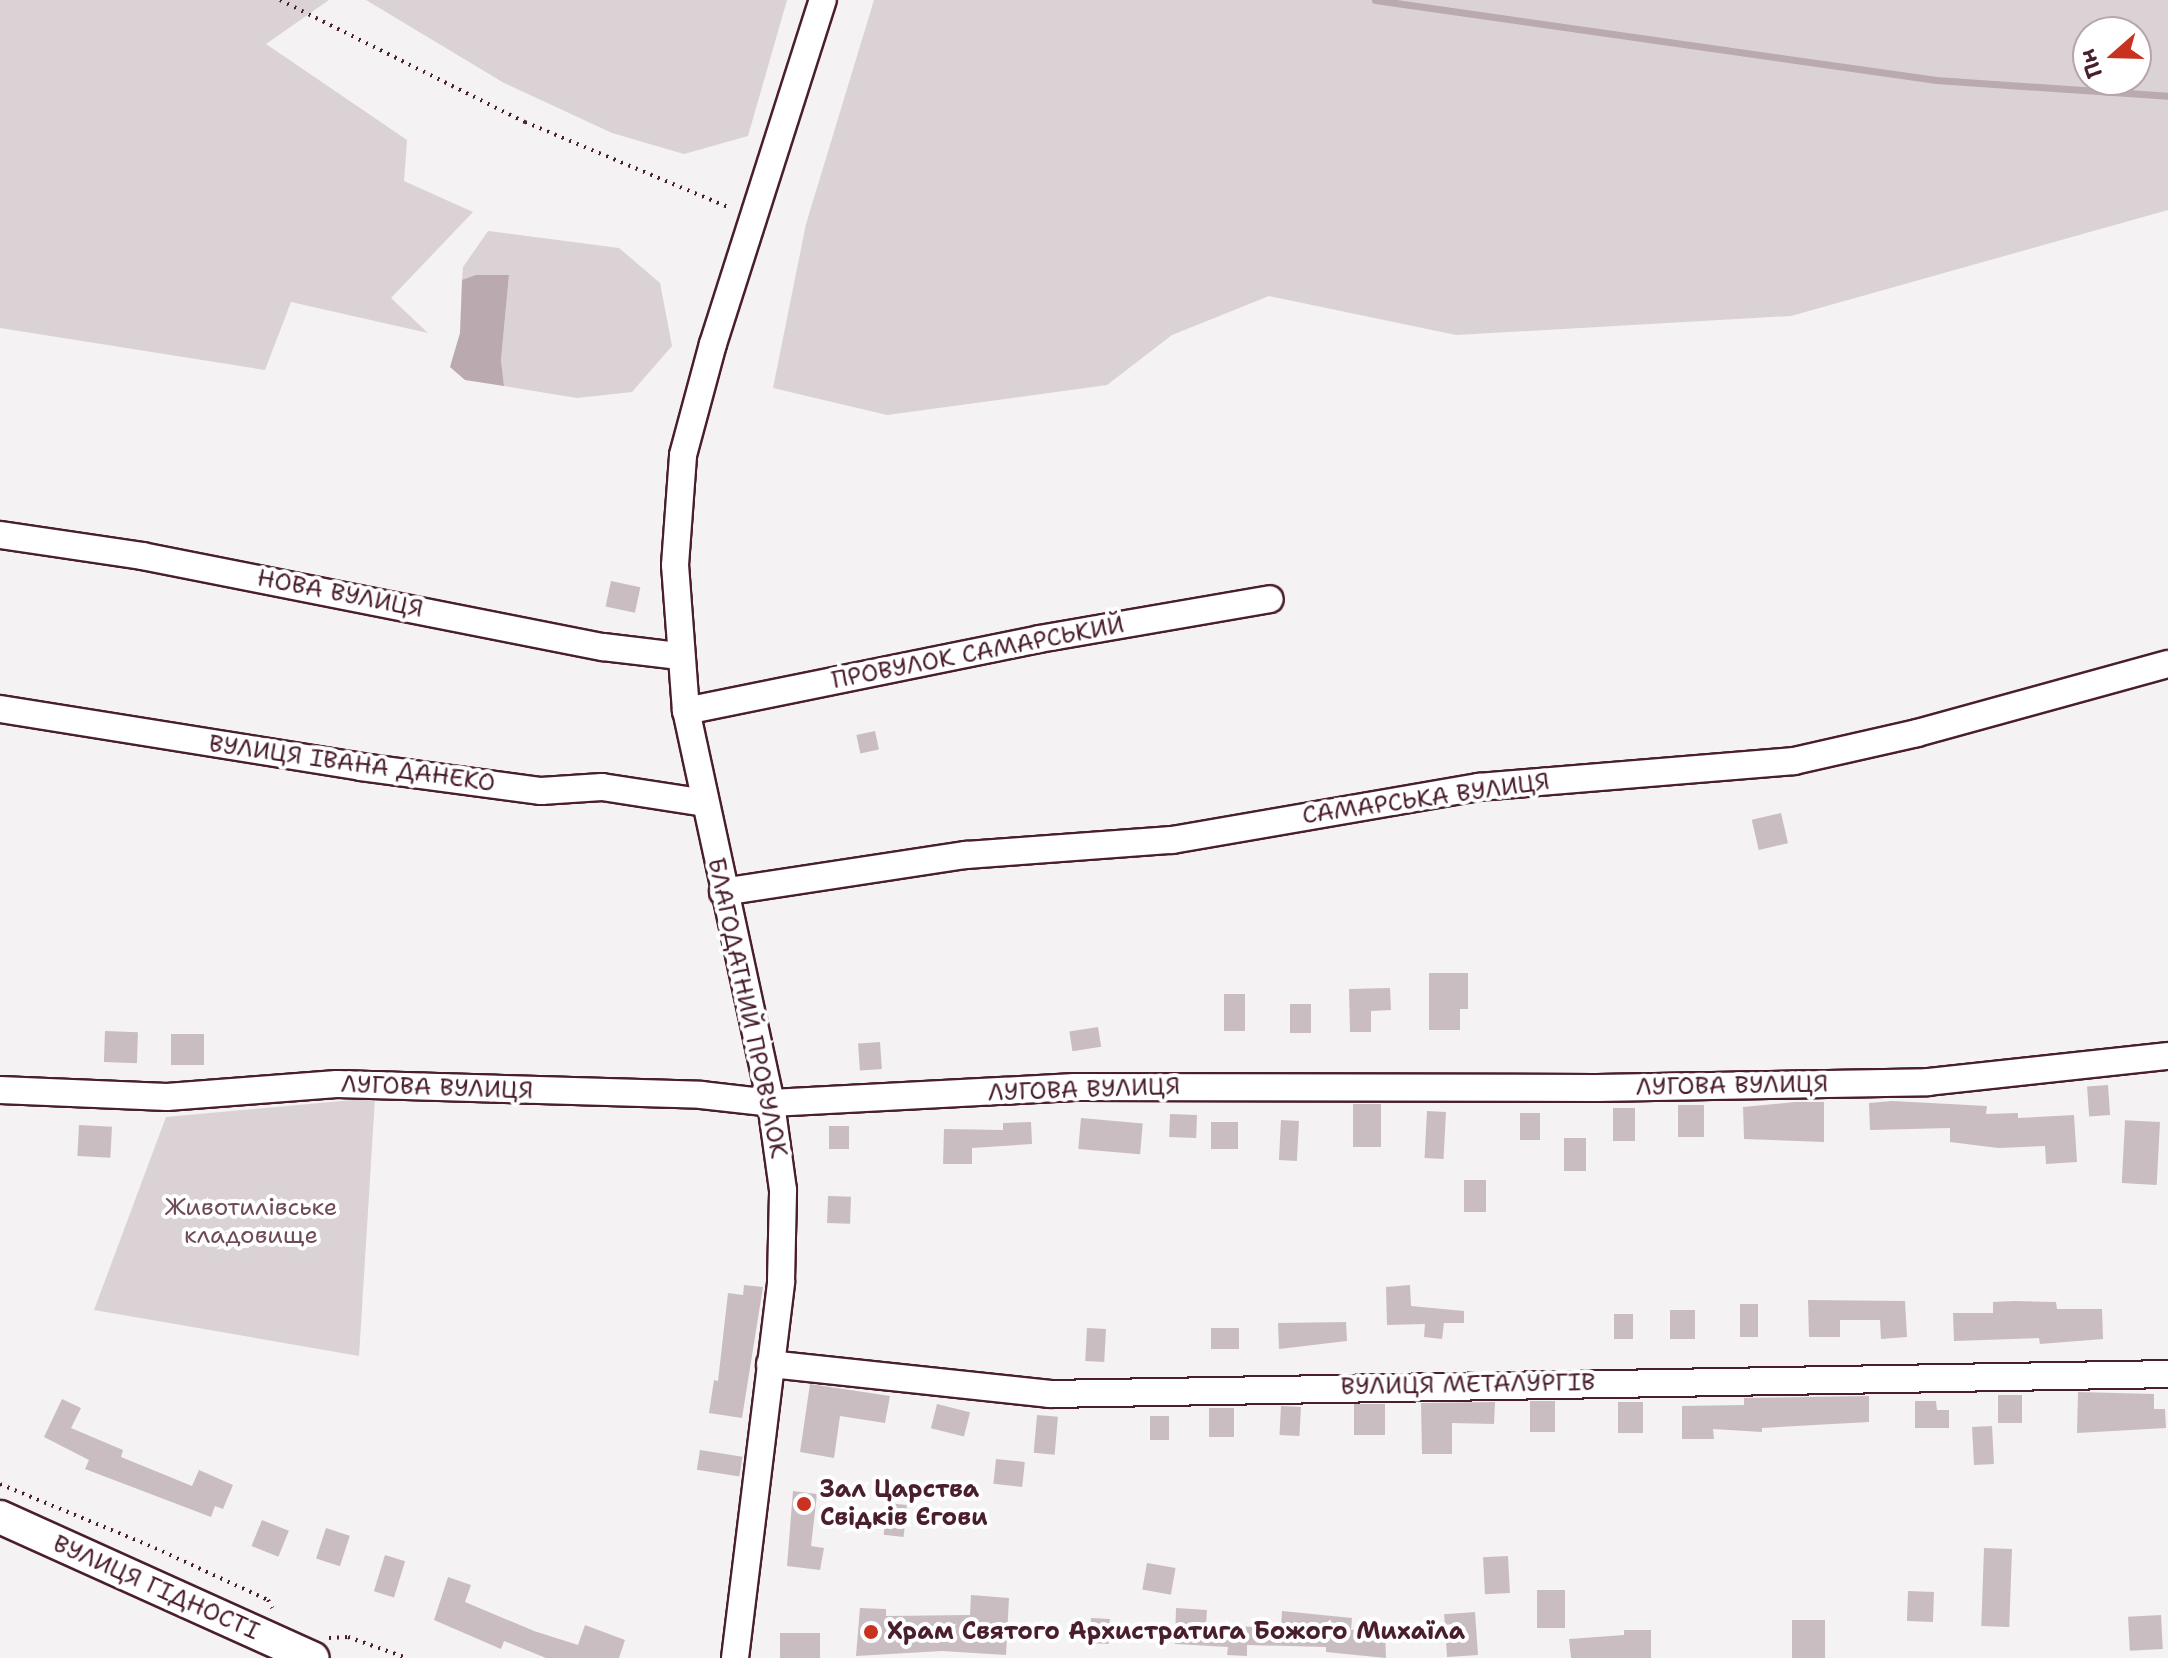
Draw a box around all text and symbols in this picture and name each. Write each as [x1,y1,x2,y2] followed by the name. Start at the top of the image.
[2072,16,2152,96] north arrow
[2072,45,2109,82] text: Пн
[255,564,425,624] street label: НОВА ВУЛИЦЯ
[829,611,1127,695] street label: ПРОВУЛОК САМАРСЬКИЙ
[207,730,497,798] street label: ВУЛИЦЯ ІВАНА ДАНЕКО
[1300,767,1552,831] street label: САМАРСЬКА ВУЛИЦЯ
[701,855,793,1161] street label: БЛАГОДАТНИЙ ПРОВУЛОК
[340,1070,534,1106] street label: ЛУГОВА ВУЛИЦЯ
[1636,1070,1828,1102] street label: ЛУГОВА ВУЛИЦЯ
[987,1072,1181,1108] street label: ЛУГОВА ВУЛИЦЯ
[165,1194,337,1250] park label: Животилівське кладовище
[1340,1368,1596,1402] street label: ВУЛИЦЯ МЕТАЛУРГІВ
[820,1476,988,1532] place label: Зал Царства Свідків Єгови
[795,1495,813,1513] marker: Зал Царства Свідків Єгови
[48,1530,264,1646] street label: ВУЛИЦЯ ГІДНОСТІ
[887,1618,1465,1646] place label: Храм Святого Архистратига Божого Михаїла
[862,1623,880,1641] marker: Храм Святого Архистратига Божого Михаїла

